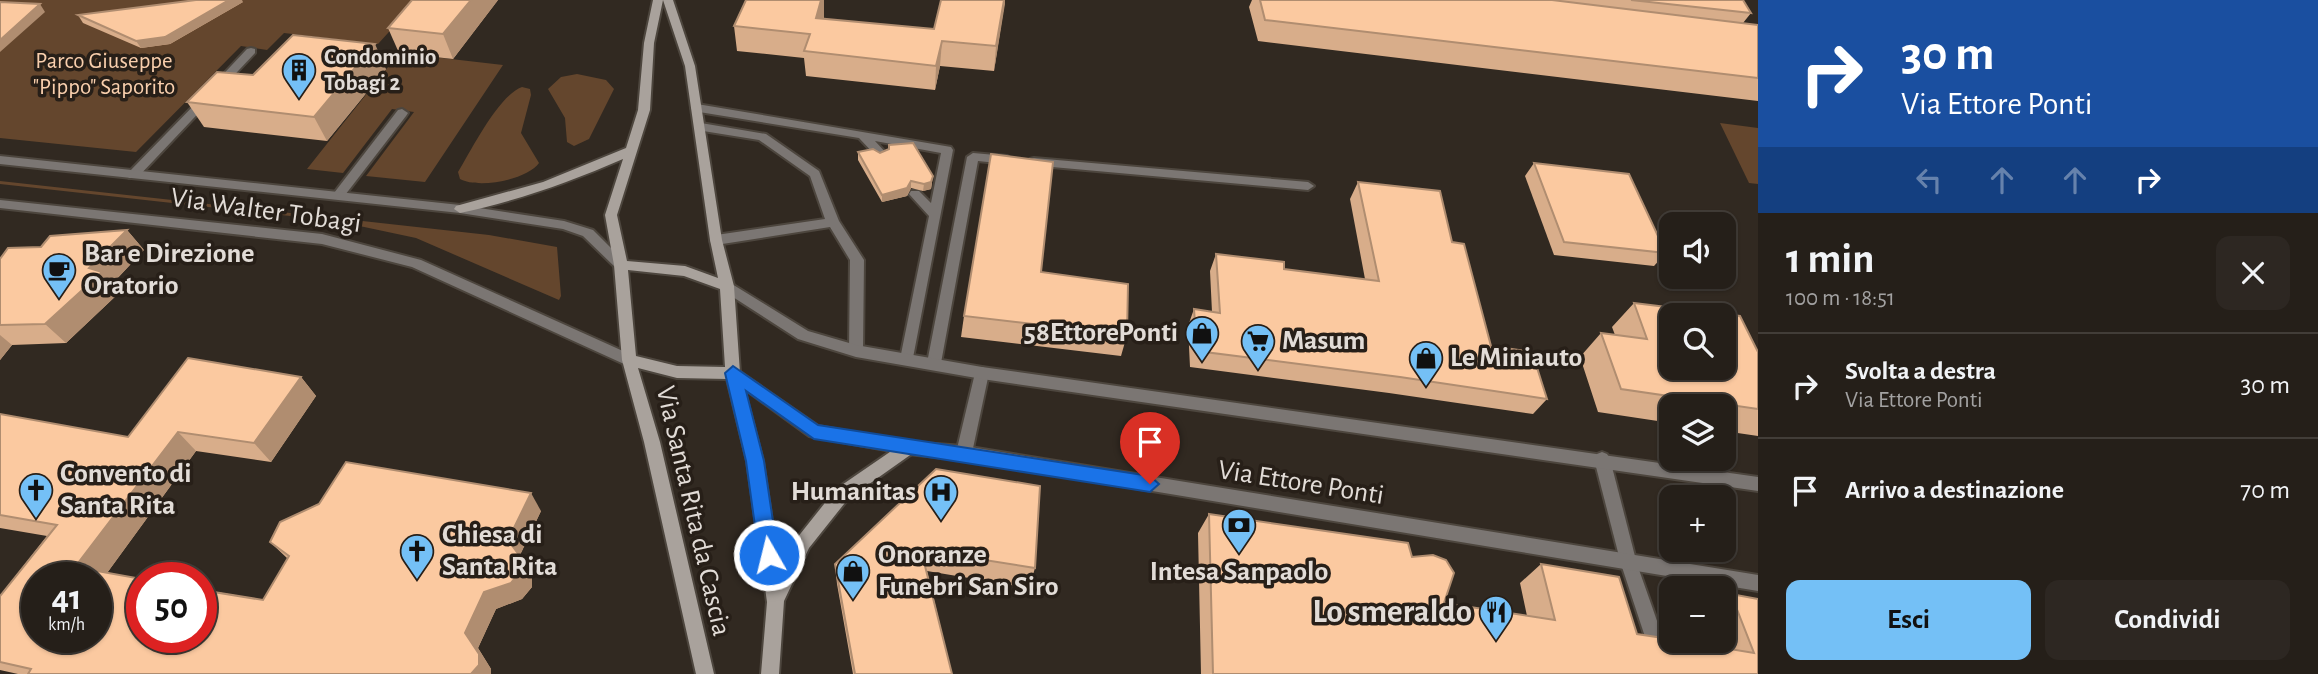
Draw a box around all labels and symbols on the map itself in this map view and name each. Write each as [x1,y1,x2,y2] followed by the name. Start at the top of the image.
[324,46,436,95] place label: Condominio Tobagi 2
[33,50,175,99] park label: Parco Giuseppe "Pippo" Saporito
[280,51,318,100] building icon: Condominio Tobagi 2
[169,184,363,238] street label: Via Walter Tobagi
[84,240,254,300] place label: Bar e Direzione Oratorio
[40,251,78,300] cafe icon: Bar e Direzione Oratorio
[1183,314,1221,363] shop icon: 58EttorePonti
[1024,319,1178,347] place label: 58EttorePonti
[1239,322,1277,371] supermarket icon: Masum
[1282,327,1365,355] place label: Masum
[1407,339,1445,388] shop icon: Le Miniauto
[1450,344,1582,372] place label: Le Miniauto
[651,383,735,639] street label: Via Santa Rita da Cascia
[1120,412,1180,484] pin
[1216,456,1386,510] street label: Via Ettore Ponti
[60,460,192,520] place label: Convento di Santa Rita
[17,471,55,520] church icon: Convento di Santa Rita
[922,473,960,522] hospital icon: Humanitas
[791,478,916,506] place label: Humanitas
[1220,506,1258,555] bank icon: Intesa Sanpaolo
[732,518,806,592] position arrow
[442,521,558,581] place label: Chiesa di Santa Rita
[398,532,436,581] church icon: Chiesa di Santa Rita
[878,541,1059,601] place label: Onoranze Funebri San Siro
[834,552,872,601] shop icon: Onoranze Funebri San Siro
[1150,558,1328,586] place label: Intesa Sanpaolo
[126,562,217,653] speed limit sign: 50
[1477,593,1515,642] restaurant icon: Lo smeraldo
[1312,596,1472,629] place label: Lo smeraldo

